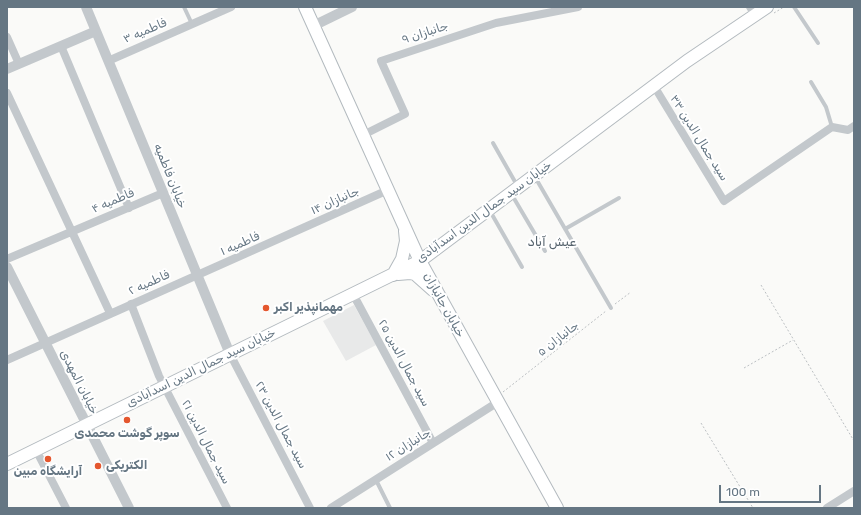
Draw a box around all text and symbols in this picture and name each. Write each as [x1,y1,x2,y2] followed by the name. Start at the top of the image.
[121,15,169,47] street label: فاطمیه ۳
[400,19,450,47] street label: جانبازان ۹
[667,92,731,184] street label: سید جمال الدین ۳۳
[150,142,190,210] street label: خیابان فاطمیه
[413,158,555,266] street label: خیابان سید جمال الدین اسدآبادی
[309,184,361,218] street label: جانبازان ۱۴
[90,186,136,216] street label: فاطمیه ۴
[218,229,262,259] street label: فاطمیه ۱
[527,234,577,250] district label: عیش آباد
[126,268,172,298] street label: فاطمیه ۲
[420,270,468,340] street label: خیابان جانبازان
[274,301,343,315] place label: مهمانپذیر اکبر
[261,303,271,313] marker: مهمانپذیر اکبر
[375,317,433,409] street label: سید جمال الدین ۲۵
[534,318,582,360] street label: جانبازان ۵
[124,326,278,410] street label: خیابان سید جمال الدین اسدآبادی
[57,347,101,417] street label: خیابان المهدی
[252,379,310,471] street label: سید جمال الدین ۲۳
[179,397,233,487] street label: سید جمال الدین ۲۱
[122,415,132,425] marker: سوپر گوشت محمدی
[383,426,433,464] street label: جانبازان ۱۲
[74,427,180,441] place label: سوپر گوشت محمدی
[43,454,53,464] marker: آرایشگاه مبین
[106,459,148,473] place label: الکتریکی
[93,461,103,471] marker: الکتریکی
[14,465,82,479] place label: آرایشگاه مبین
[721,477,823,503] scale bar
[726,485,760,499] text: 100 m

